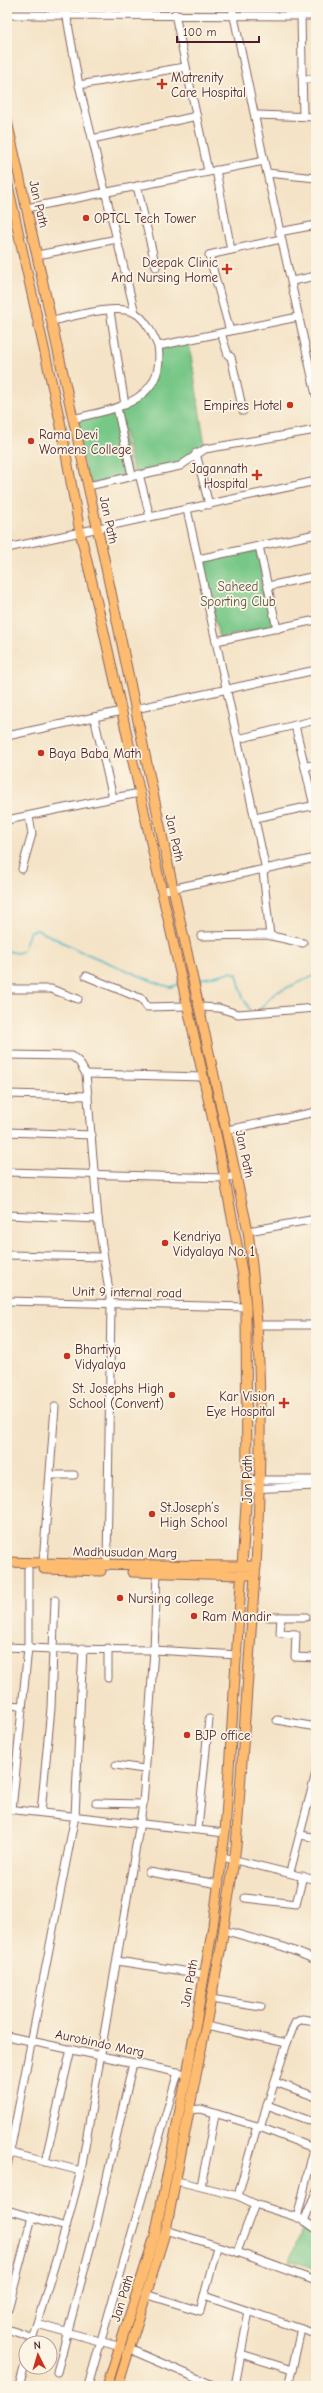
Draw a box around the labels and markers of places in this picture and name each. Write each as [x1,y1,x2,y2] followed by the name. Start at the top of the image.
[171,70,246,100] place label: Matrenity Care Hospital
[156,78,168,90] marker: Matrenity Care Hospital
[94,211,197,226] place label: OPTCL Tech Tower
[81,213,91,223] marker: OPTCL Tech Tower
[111,255,218,285] place label: Deepak Clinic And Nursing Home
[221,263,233,275] marker: Deepak Clinic And Nursing Home
[204,398,282,413] place label: Empires Hotel
[285,400,295,410] marker: Empires Hotel
[39,427,132,457] place label: Rama Devi Womens College
[26,436,36,446] marker: Rama Devi Womens College
[190,461,248,491] place label: Jagannath Hospital
[251,469,263,481] marker: Jagannath Hospital
[49,746,142,761] place label: Baya Baba Math
[36,748,46,758] marker: Baya Baba Math
[173,1229,255,1259] place label: Kendriya Vidyalaya No. 1
[160,1238,170,1248] marker: Kendriya Vidyalaya No. 1
[75,1342,126,1372] place label: Bhartiya Vidyalaya
[62,1351,72,1361] marker: Bhartiya Vidyalaya
[69,1381,164,1411] place label: St. Josephs High School (Convent)
[206,1389,275,1419] place label: Kar Vision Eye Hospital
[167,1390,177,1400] marker: St. Josephs High School (Convent)
[278,1397,290,1409] marker: Kar Vision Eye Hospital
[160,1500,228,1530] place label: St.Joseph’s High School
[147,1509,157,1519] marker: St.Joseph’s High School
[128,1591,214,1606] place label: Nursing college
[115,1593,125,1603] marker: Nursing college
[202,1609,272,1624] place label: Ram Mandir
[189,1611,199,1621] marker: Ram Mandir
[195,1728,251,1743] place label: BJP office
[182,1730,192,1740] marker: BJP office

